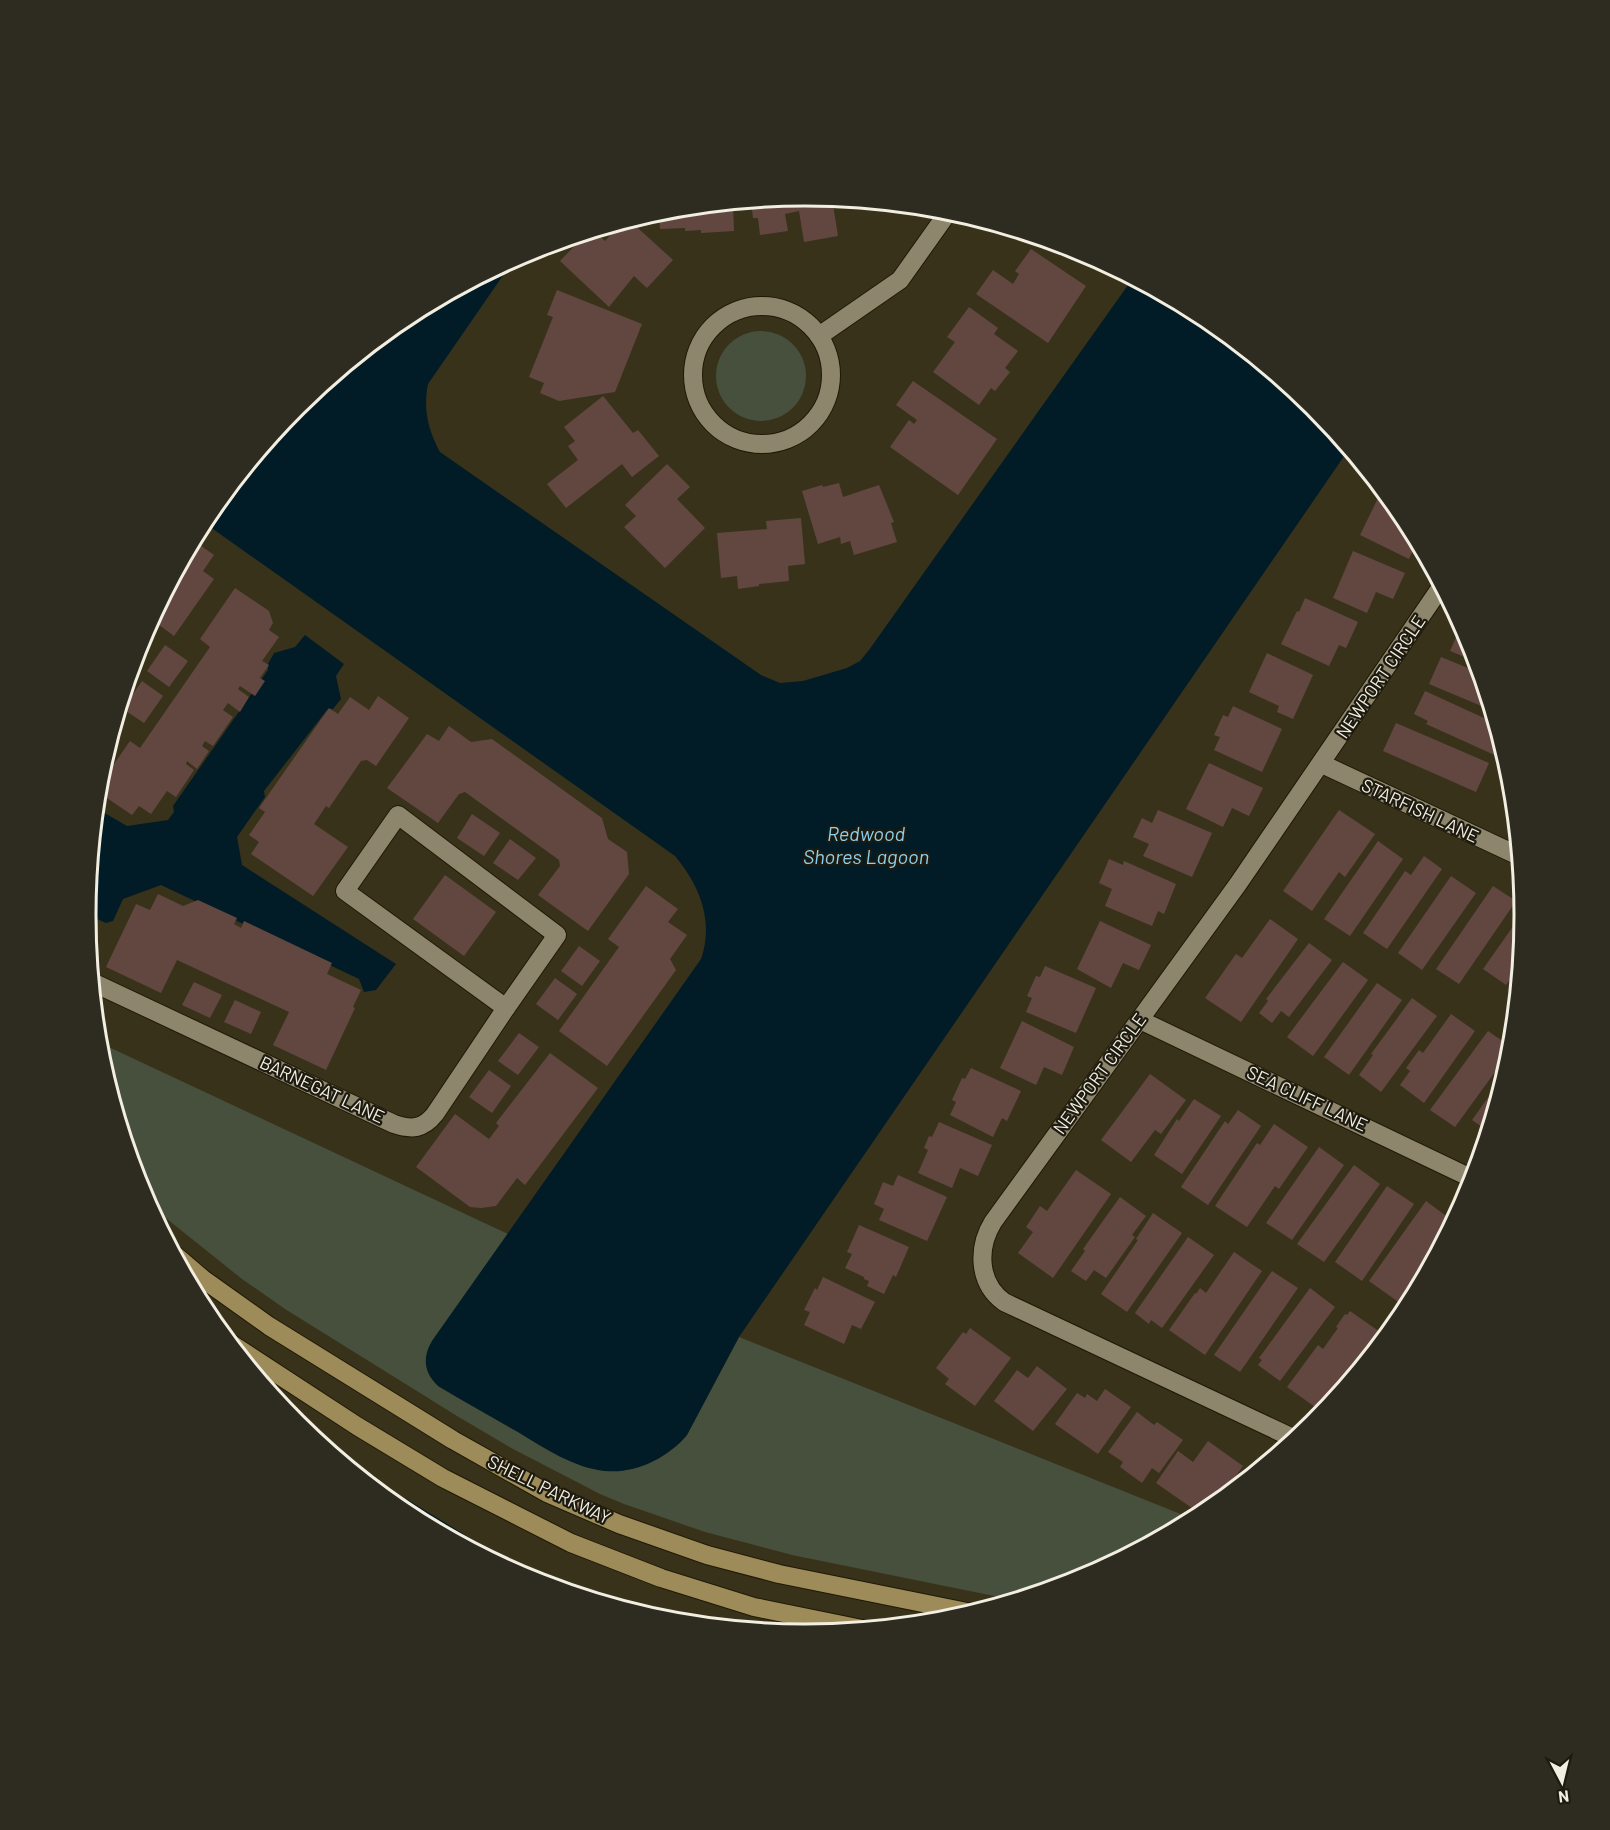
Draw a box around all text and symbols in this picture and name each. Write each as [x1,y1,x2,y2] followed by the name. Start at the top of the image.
[1331,611,1430,742] street label: NEWPORT CIRCLE
[1358,773,1483,847] street label: STARFISH LANE
[803,821,929,868] water label: Redwood Shores Lagoon
[1048,1009,1150,1138] street label: NEWPORT CIRCLE
[257,1051,388,1128] street label: BARNEGAT LANE
[1244,1061,1371,1136] street label: SEA CLIFF LANE
[484,1450,615,1528] street label: SHELL PARKWAY
[1532,1752,1592,1812] north arrow
[1557,1787,1570,1807] text: N

